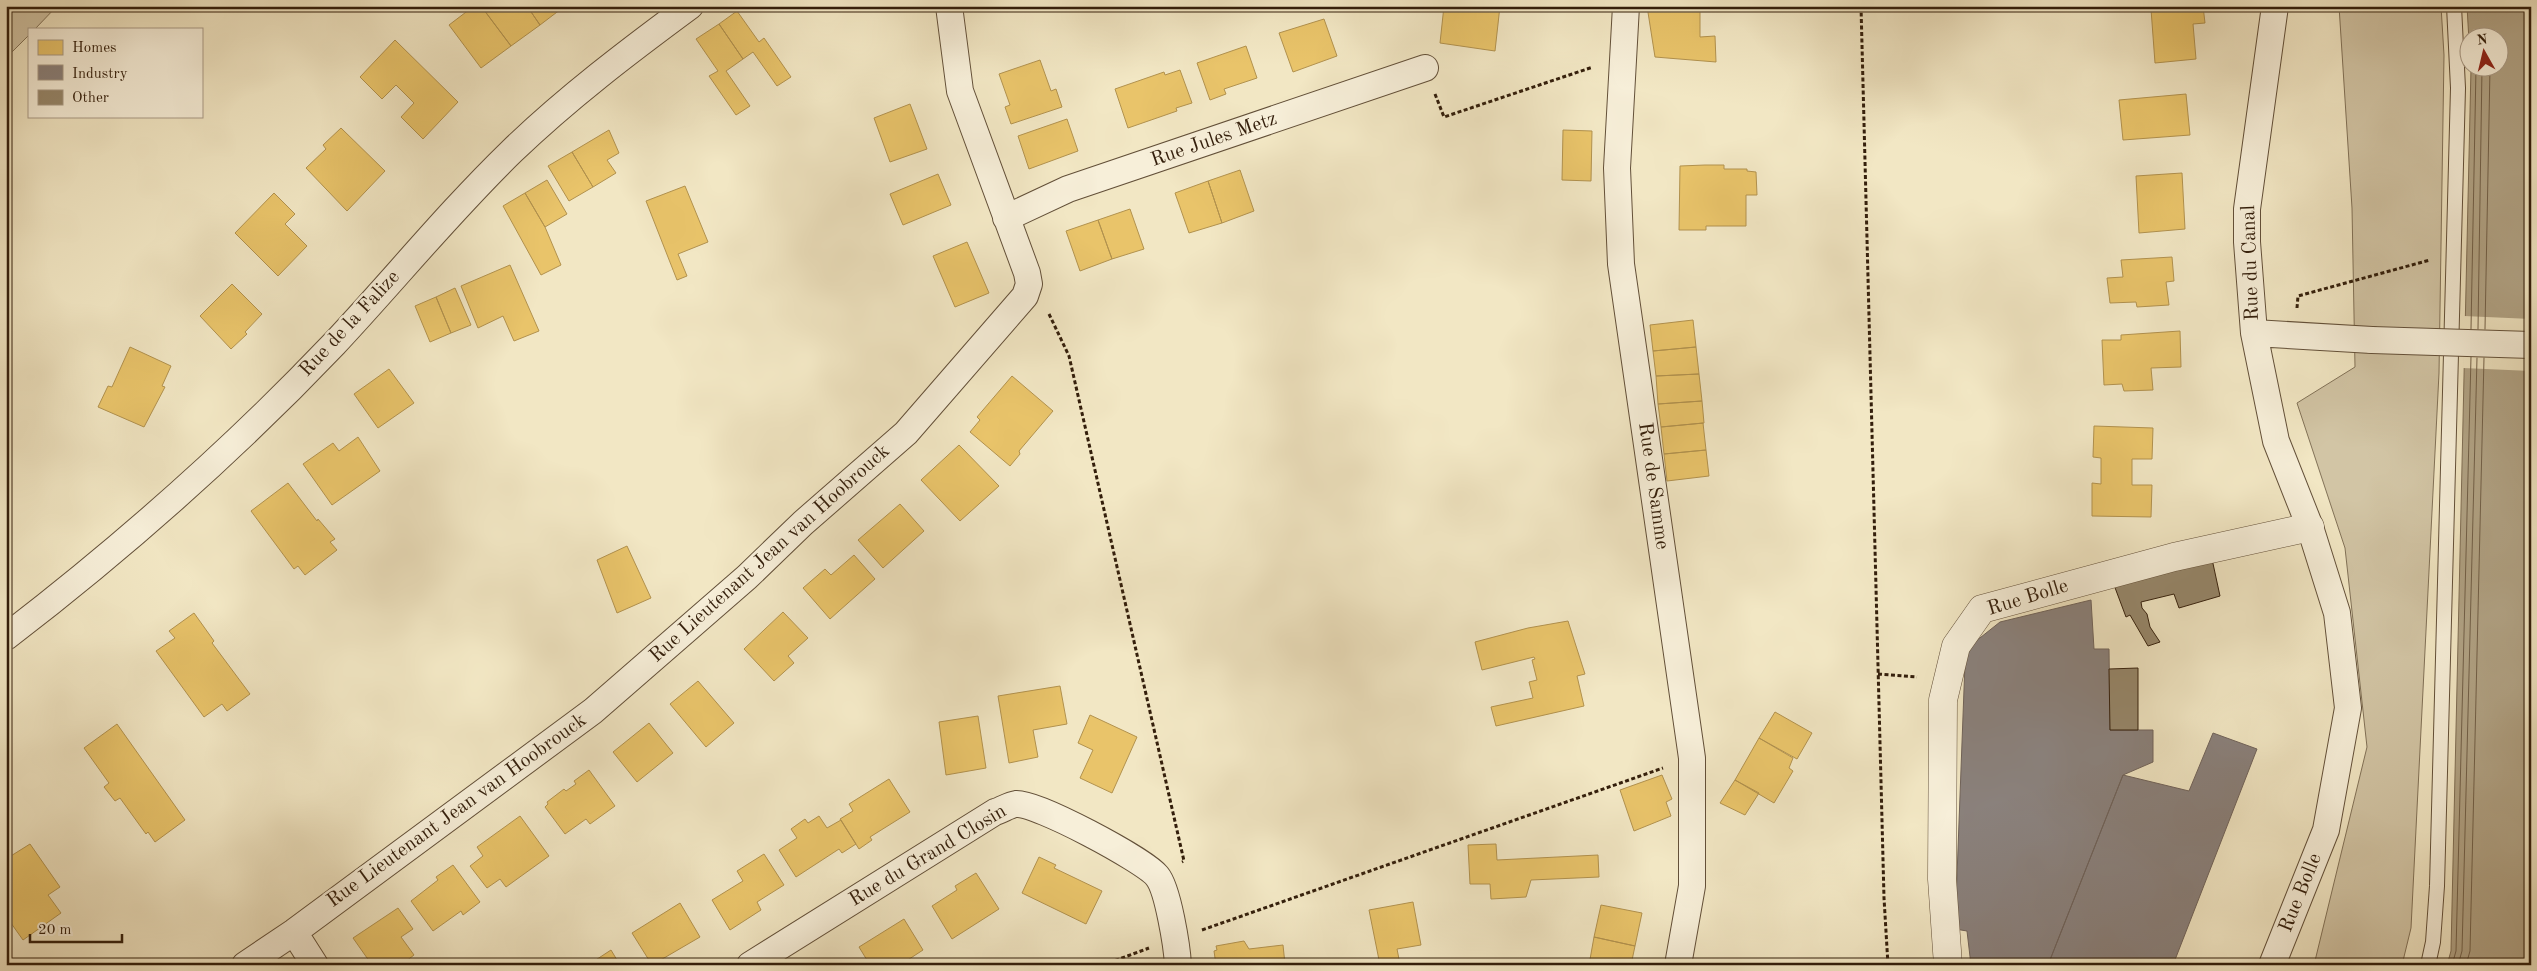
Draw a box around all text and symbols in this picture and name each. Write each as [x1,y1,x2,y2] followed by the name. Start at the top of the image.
[28,28,202,118] legend
[2460,28,2510,78] north arrow
[2476,32,2489,48] text: N
[72,41,117,56] text: Homes
[72,67,128,82] text: Industry
[72,91,109,106] text: Other
[1148,109,1280,171] street label: Rue Jules Metz
[2239,205,2263,321] street label: Rue du Canal
[296,267,404,381] street label: Rue de la Falize
[1634,421,1672,551] street label: Rue de Samme
[646,441,894,667] street label: Rue Lieutenant Jean van Hoobrouck
[1985,576,2071,620] street label: Rue Bolle
[324,710,590,912] street label: Rue Lieutenant Jean van Hoobrouck
[846,801,1010,911] street label: Rue du Grand Closin
[2276,851,2326,935] street label: Rue Bolle
[30,911,122,943] scale bar
[38,923,72,938] text: 20 m

